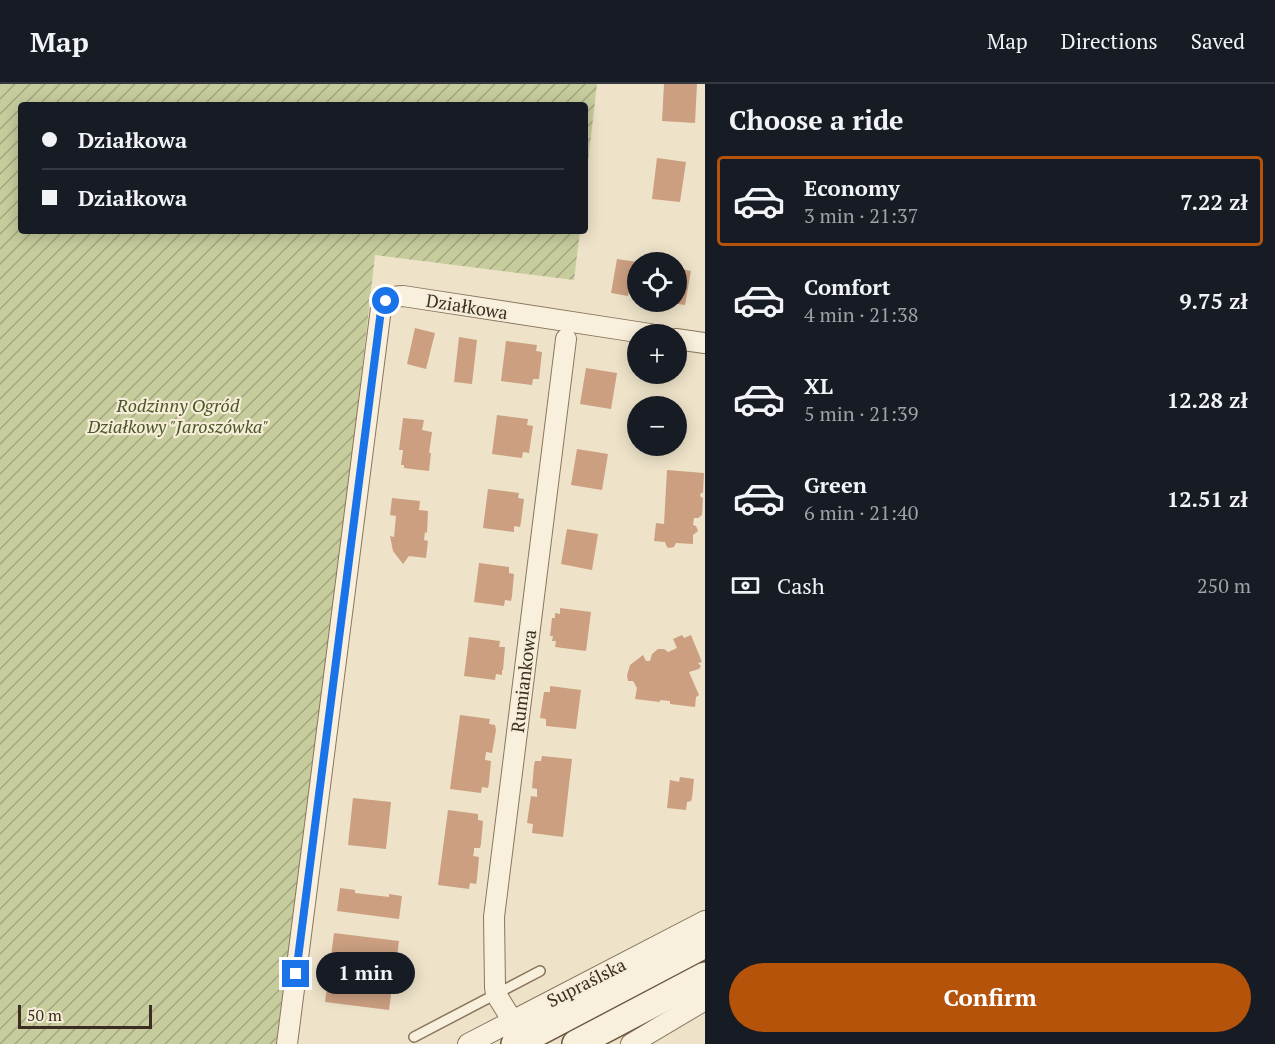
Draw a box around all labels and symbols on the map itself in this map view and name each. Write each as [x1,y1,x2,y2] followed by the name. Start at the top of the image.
[372,287,399,314] route start
[424,288,510,324] street label: Działkowa
[86,393,269,438] park label: Rodzinny Ogród Działkowy "Jaroszówka"
[505,628,541,734] street label: Rumiankowa
[542,952,630,1012] street label: Supraślska
[317,953,416,995] callout: 1 min
[282,960,309,987] route end
[18,1002,152,1030] scale bar

